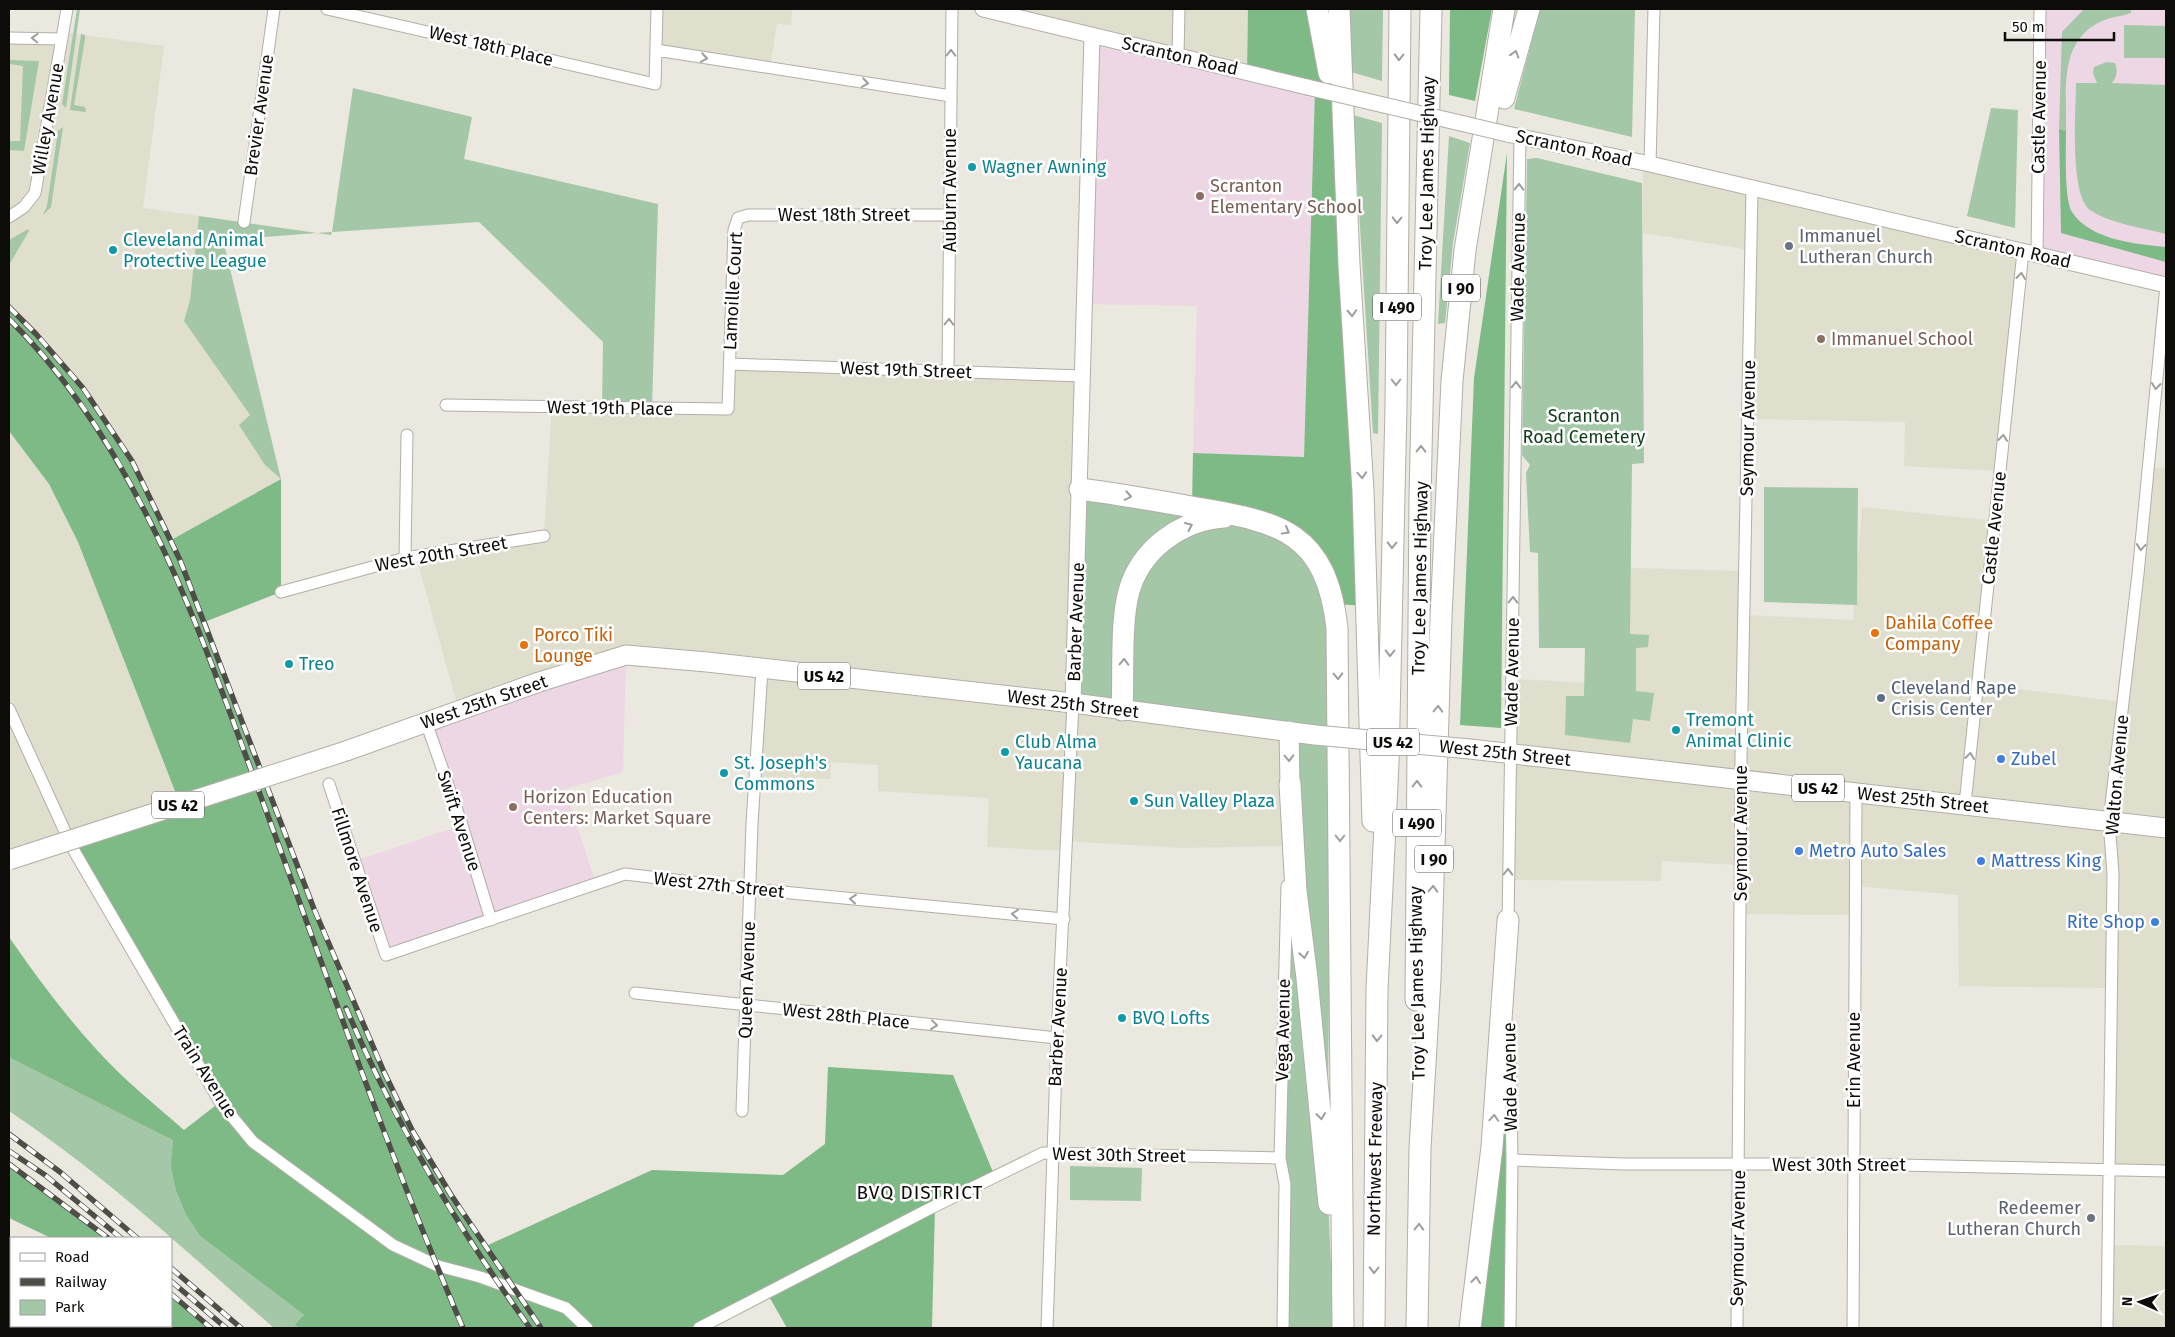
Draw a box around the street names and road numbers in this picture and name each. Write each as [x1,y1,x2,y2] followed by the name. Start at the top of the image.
[427,21,555,71] street label: West 18th Place
[1120,32,1240,80] street label: Scranton Road
[240,53,278,177] street label: Brevier Avenue
[2027,60,2051,174] street label: Castle Avenue
[27,61,69,177] street label: Willey Avenue
[1414,76,1440,270] street label: Troy Lee James Highway
[1514,125,1634,171] street label: Scranton Road
[939,128,961,252] street label: Auburn Avenue
[778,204,911,226] street label: West 18th Street
[1506,212,1530,322] street label: Wade Avenue
[1953,225,2073,273] street label: Scranton Road
[719,231,747,351] street label: Lamoille Court
[1442,274,1480,302] road number: I 90
[1373,294,1421,320] road number: I 490
[840,357,973,383] street label: West 19th Street
[1736,360,1760,496] street label: Seymour Avenue
[547,396,673,420] street label: West 19th Place
[1977,470,2011,586] street label: Castle Avenue
[1407,481,1433,675] street label: Troy Lee James Highway
[373,531,509,576] street label: West 20th Street
[1063,562,1089,682] street label: Barber Avenue
[1500,617,1524,727] street label: Wade Avenue
[798,662,850,689] road number: US 42
[418,670,551,734] street label: West 25th Street
[1006,685,1141,723] street label: West 25th Street
[2101,714,2133,836] street label: Walton Avenue
[1367,729,1419,756] road number: US 42
[1438,735,1573,771] street label: West 25th Street
[1730,765,1752,901] street label: Seymour Avenue
[432,768,486,874] street label: Swift Avenue
[1792,774,1844,801] road number: US 42
[1856,782,1991,818] street label: West 25th Street
[152,792,204,818] road number: US 42
[326,805,388,935] street label: Fillmore Avenue
[1393,810,1441,836] road number: I 490
[1415,846,1453,872] road number: I 90
[652,867,786,903] street label: West 27th Street
[1404,886,1430,1080] street label: Troy Lee James Highway
[734,921,760,1039] street label: Queen Avenue
[1044,967,1072,1087] street label: Barber Avenue
[1271,978,1295,1082] street label: Vega Avenue
[781,998,911,1034] street label: West 28th Place
[1843,1012,1865,1108] street label: Erin Avenue
[168,1022,242,1122] street label: Train Avenue
[1498,1022,1522,1132] street label: Wade Avenue
[1363,1081,1387,1236] street label: Northwest Freeway
[1052,1143,1187,1167] street label: West 30th Street
[1772,1154,1906,1176] street label: West 30th Street
[1726,1170,1750,1306] street label: Seymour Avenue

